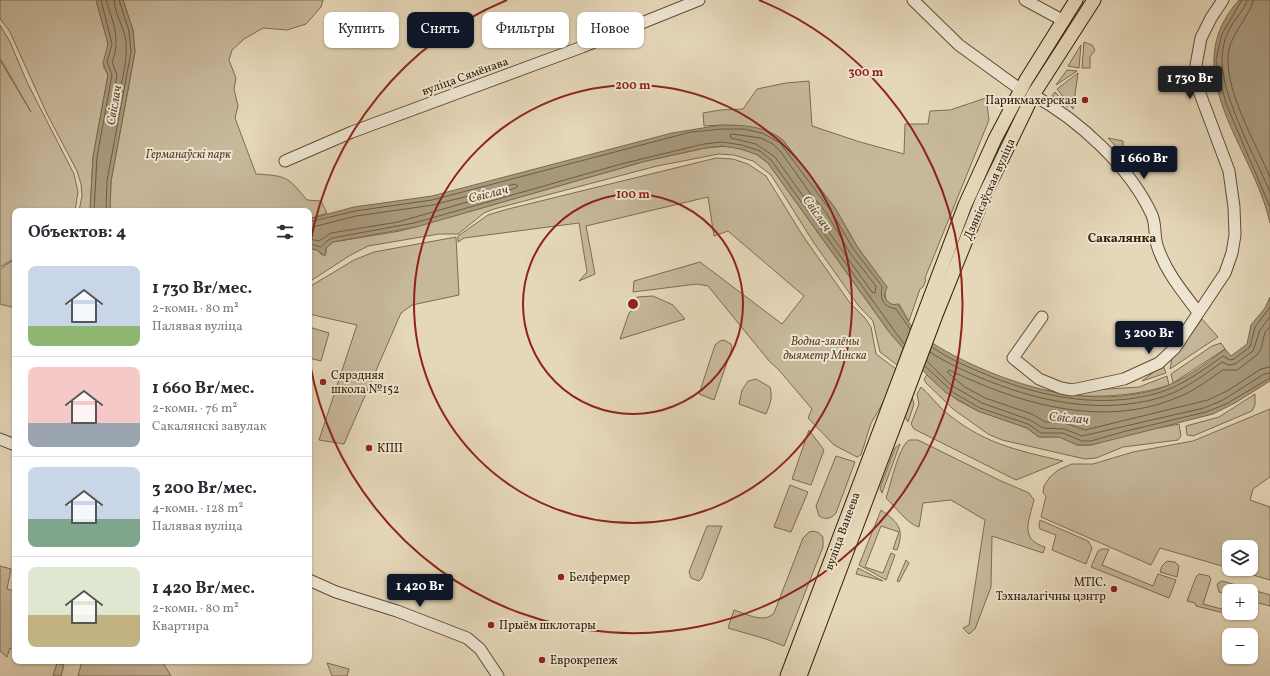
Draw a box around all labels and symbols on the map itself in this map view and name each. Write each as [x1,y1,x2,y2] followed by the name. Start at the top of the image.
[420,54,511,100] street label: вуліца Сямёнава
[849,65,884,81] text: 300 m
[1149,66,1231,100] pin: 1 730 Br
[615,78,651,94] text: 200 m
[103,84,127,127] water label: Свіслач
[985,93,1077,109] place label: Парикмахерская
[1080,95,1090,105] marker: Парикмахерская
[960,136,1020,243] street label: Дзянісаўская вуліца
[1103,146,1185,180] pin: 1 660 Br
[145,147,231,163] park label: Германаўскі парк
[467,181,511,209] water label: Свіслач
[616,187,650,203] text: 100 m
[797,192,836,236] water label: Свіслач
[1088,230,1156,248] district label: Сакалянка
[626,297,640,311] centre of rings
[1108,321,1190,355] pin: 3 200 Br
[783,334,867,364] park label: Водна-зялёны дыяметр Мінска
[331,368,399,398] place label: Сярэдняя школа №152
[318,377,328,387] marker: Сярэдняя школа №152
[1048,408,1090,430] water label: Свіслач
[377,441,403,457] place label: КПП
[364,443,374,453] marker: КПП
[821,490,864,573] street label: вуліца Ванеева
[569,570,630,586] place label: Белфермер
[556,572,566,582] marker: Белфермер
[379,574,461,608] pin: 1 420 Br
[996,575,1106,605] place label: МТІС. Тэхналагічны цэнтр
[1109,584,1119,594] marker: МТІС. Тэхналагічны цэнтр
[499,618,596,634] place label: Прыём шклотары
[486,620,496,630] marker: Прыём шклотары
[550,653,618,669] place label: Еврокрепеж
[537,655,547,665] marker: Еврокрепеж

